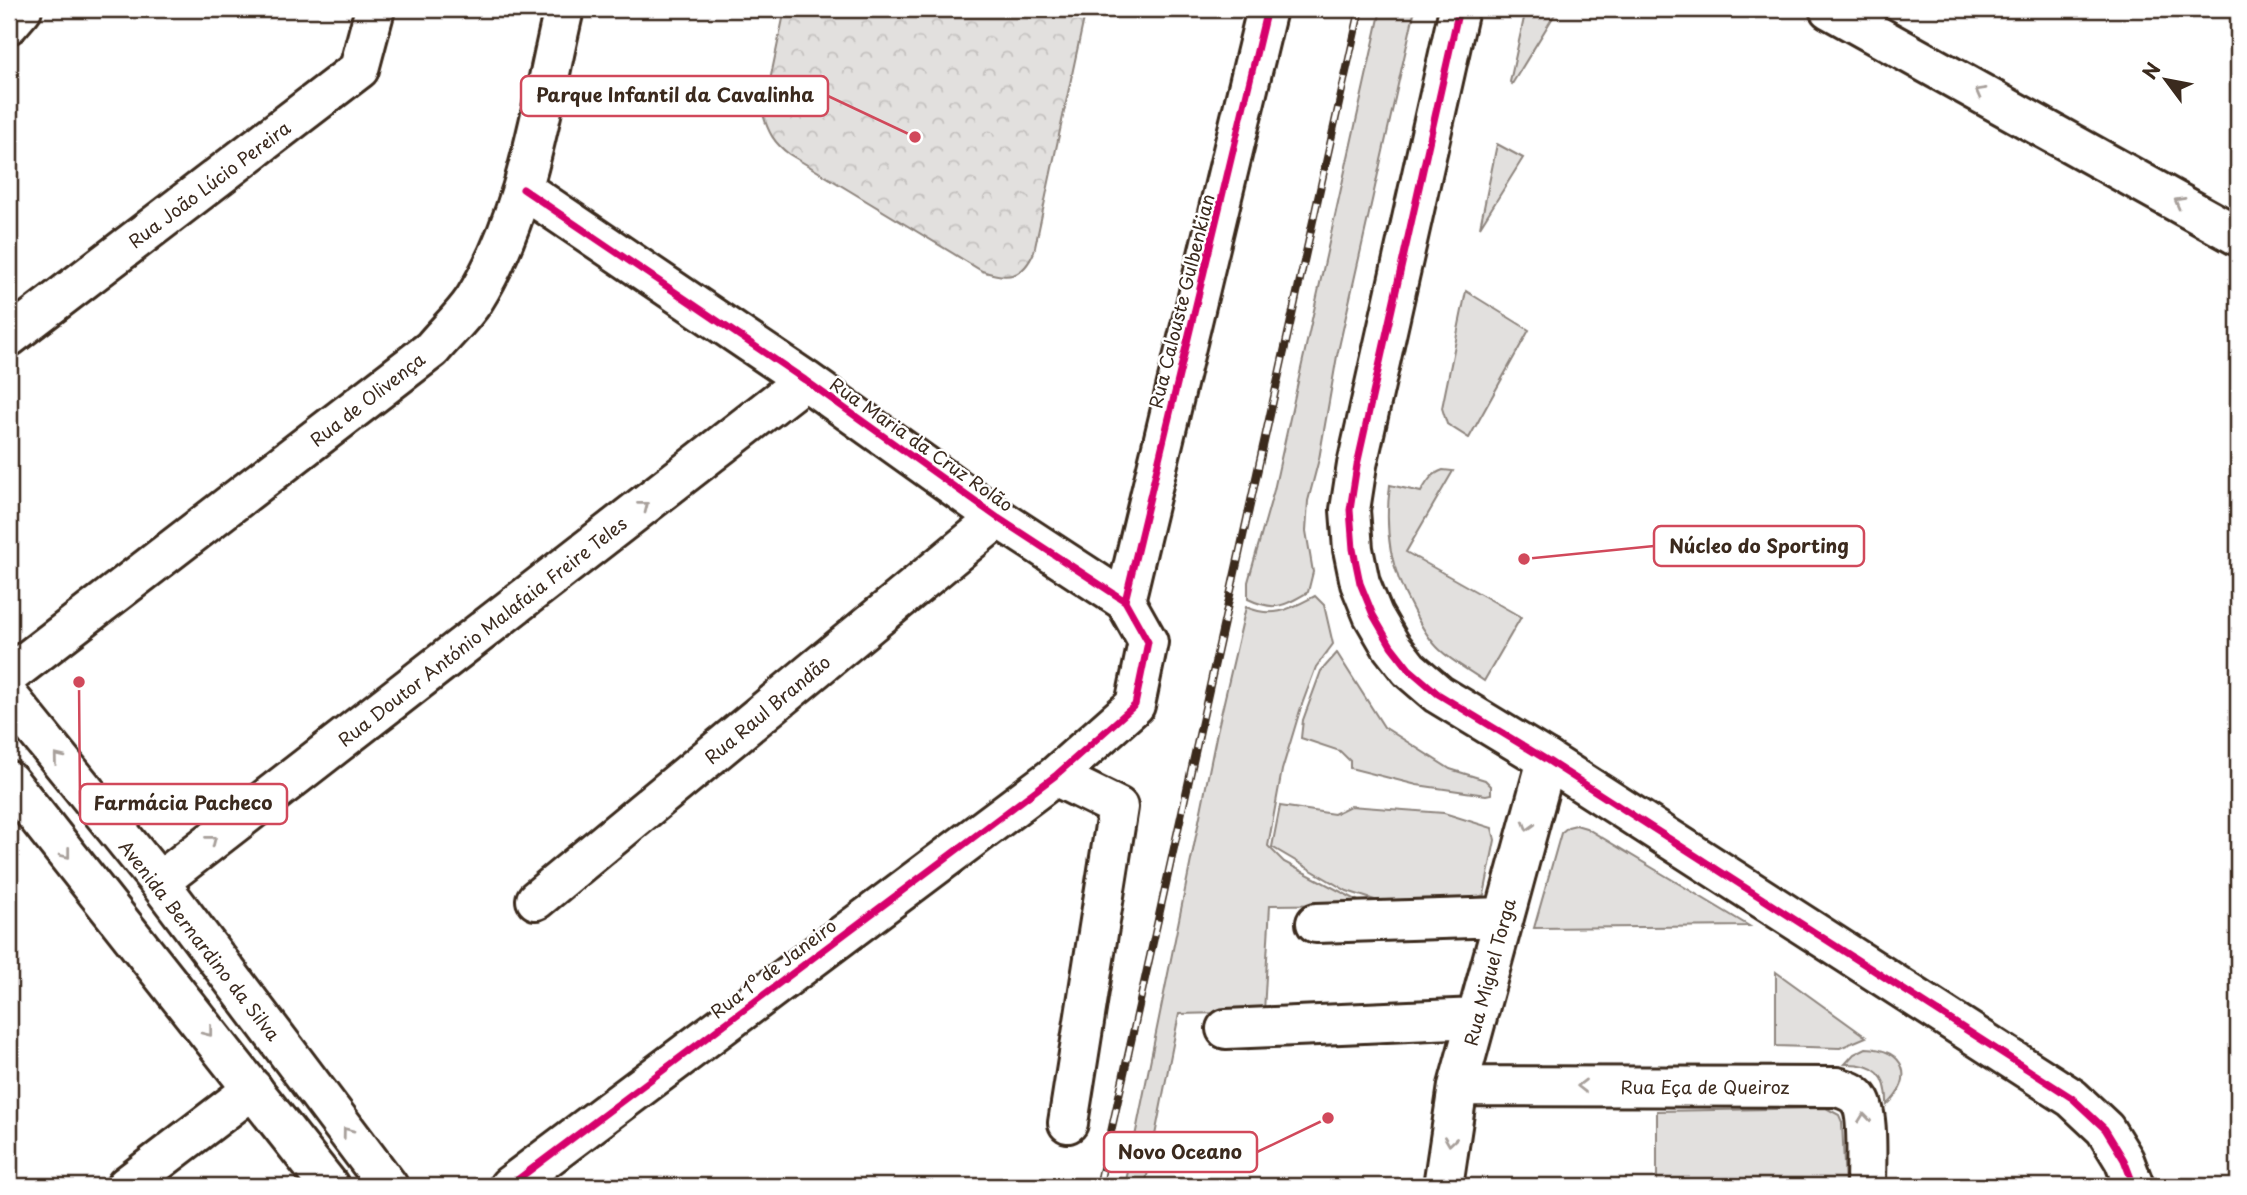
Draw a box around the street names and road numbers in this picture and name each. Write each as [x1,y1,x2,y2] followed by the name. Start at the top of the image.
[122,114,296,254] street label: Rua João Lúcio Pereira
[1141,191,1221,411] street label: Rua Calouste Gulbenkian
[304,345,431,453] street label: Rua de Olivença
[825,370,1019,518] street label: Rua Maria da Cruz Rolão
[332,510,632,752] street label: Rua Doutor António Malafaia Freire Teles
[698,648,836,770] street label: Rua Raul Brandão
[113,834,287,1046] street label: Avenida Bernardino da Silva
[1456,895,1522,1049] street label: Rua Miguel Torga
[704,912,842,1024] street label: Rua 1º de Janeiro
[1621,1073,1789,1100] street label: Rua Eça de Queiroz

